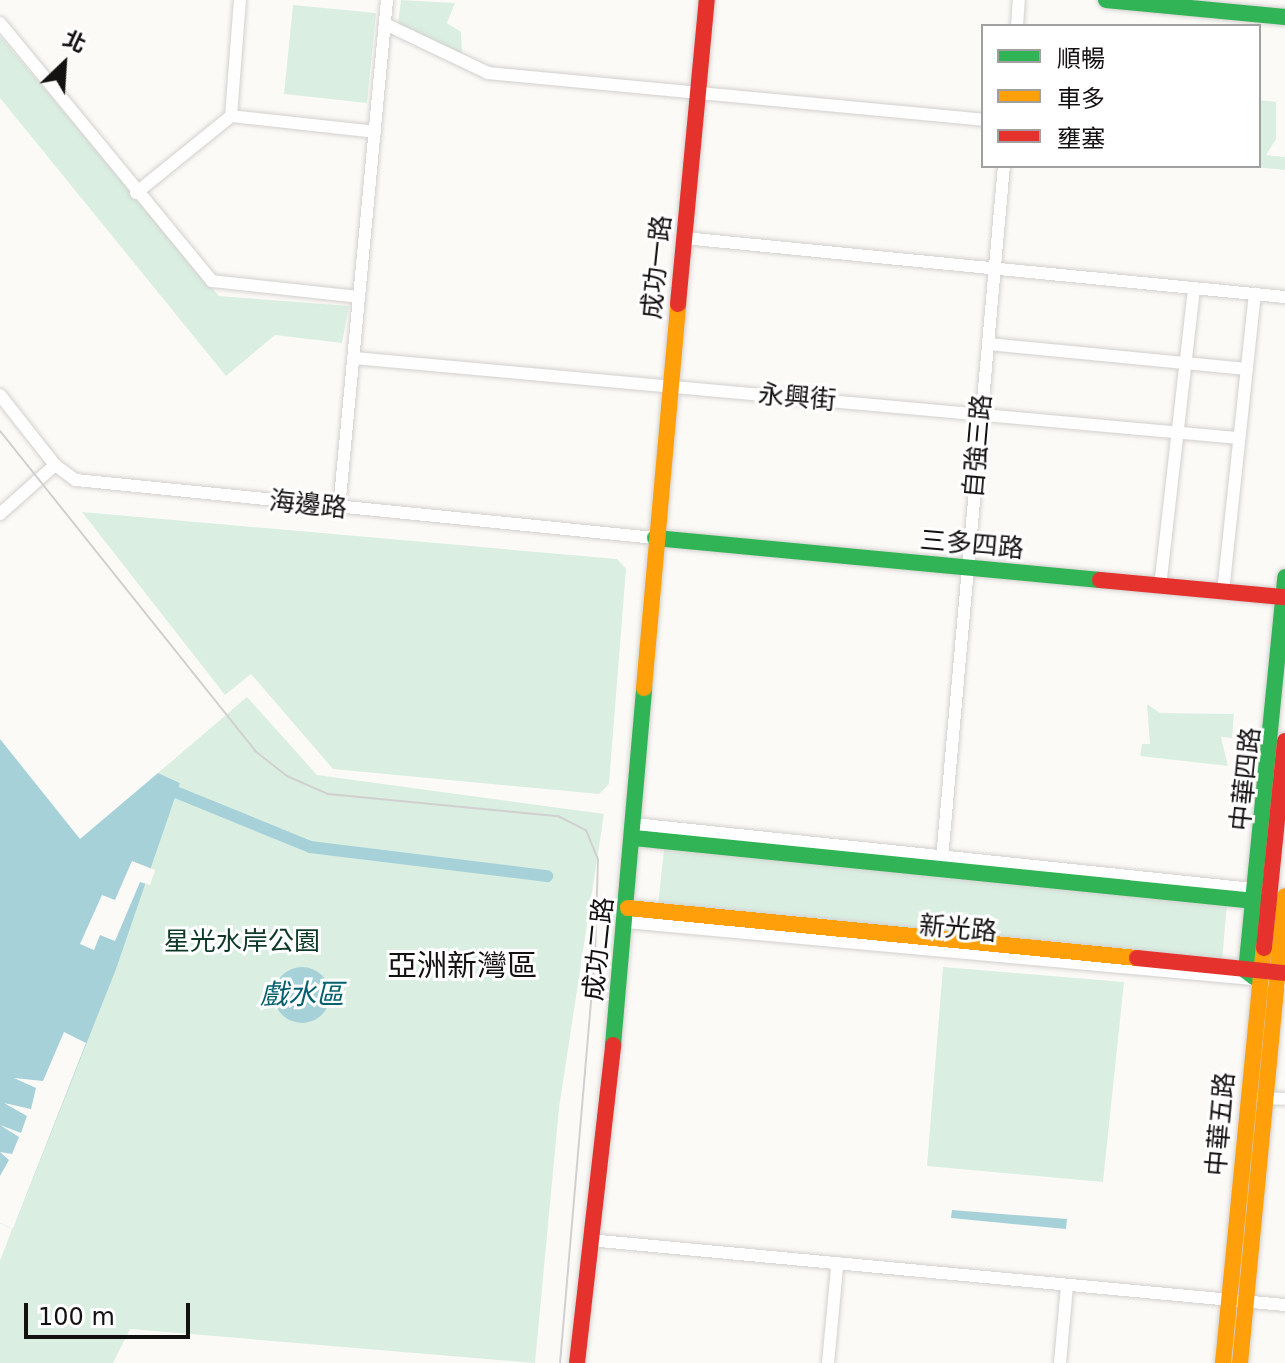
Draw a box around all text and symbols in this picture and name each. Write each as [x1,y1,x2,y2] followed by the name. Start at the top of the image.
[24,24,104,104] north arrow
[981,24,1261,168] legend
[59,26,90,58] text: 北
[1057,45,1105,73] text: 順暢
[1057,85,1105,113] text: 車多
[1057,125,1105,153] text: 壅塞
[636,214,678,320] street label: 成功一路
[757,379,837,417] street label: 永興街
[958,393,998,499] street label: 自強三路
[268,485,348,525] street label: 海邊路
[919,525,1025,565] street label: 三多四路
[1225,726,1267,832] street label: 中華四路
[578,896,620,1002] street label: 成功二路
[918,910,998,948] street label: 新光路
[164,926,320,958] park label: 星光水岸公園
[387,948,537,984] district label: 亞洲新灣區
[260,978,344,1012] water label: 戲水區
[1201,1071,1241,1177] street label: 中華五路
[28,1287,194,1337] scale bar
[38,1303,115,1331] text: 100 m

